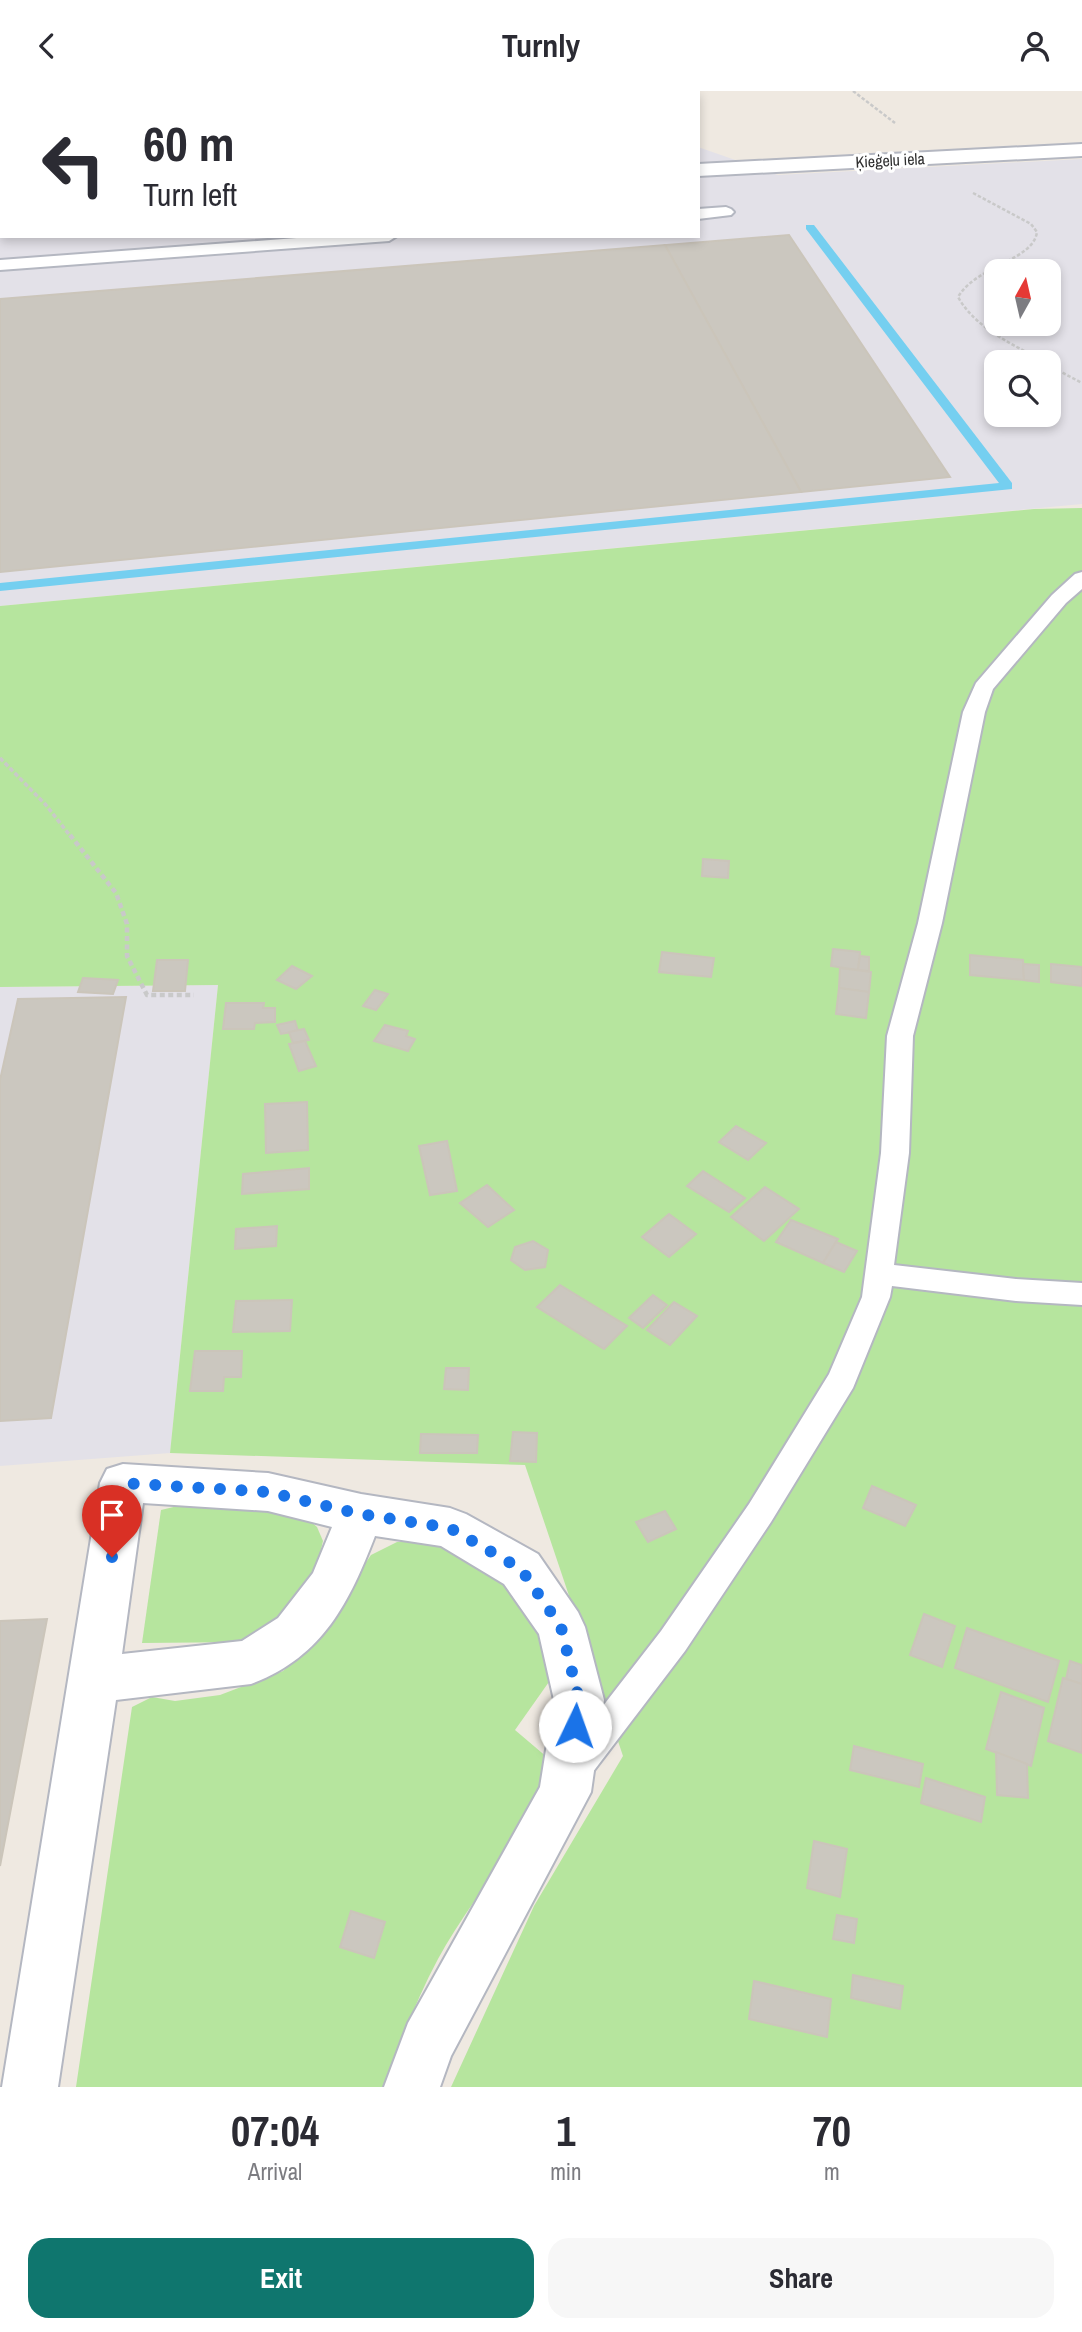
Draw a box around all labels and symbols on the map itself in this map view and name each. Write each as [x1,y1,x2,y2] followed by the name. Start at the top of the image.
[855,147,926,173] street label: Ķieģeļu iela
[984,259,1060,336] north arrow
[82,1485,142,1557] pin
[538,1689,612,1763] position arrow

